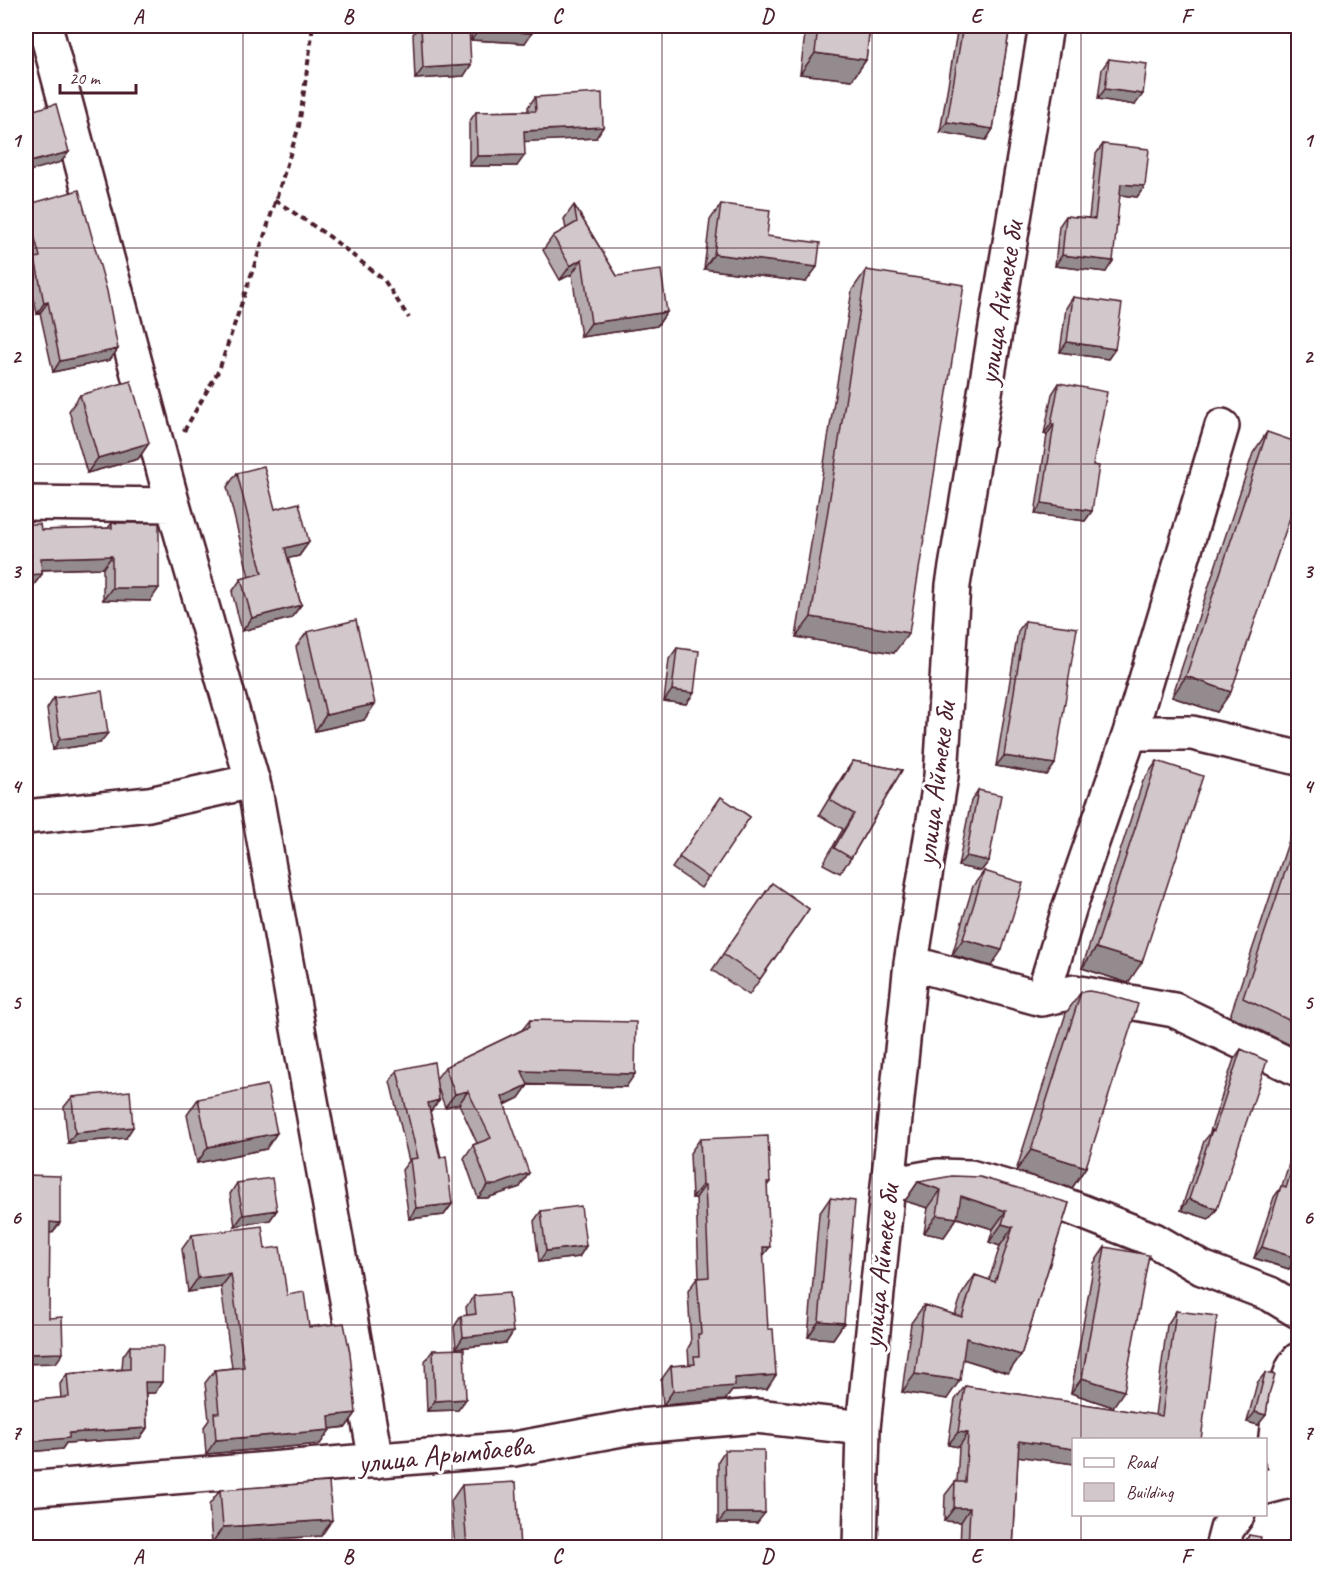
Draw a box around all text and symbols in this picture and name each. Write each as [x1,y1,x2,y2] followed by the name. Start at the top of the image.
[133,4,145,29] text: A
[343,4,355,29] text: B
[552,4,564,29] text: C
[761,4,775,29] text: D
[971,4,985,29] text: E
[1181,4,1195,29] text: F
[60,57,136,95] scale bar
[69,67,102,89] text: 20 m
[12,128,23,153] text: 1
[1304,128,1315,153] text: 1
[968,216,1032,389] street label: улица Айтеке би
[12,344,23,369] text: 2
[1304,344,1315,369] text: 2
[12,559,23,584] text: 3
[1304,559,1315,584] text: 3
[906,698,964,870] street label: улица Айтеке би
[12,774,24,799] text: 4
[1304,774,1316,799] text: 4
[12,990,23,1015] text: 5
[1304,990,1315,1015] text: 5
[852,1181,908,1353] street label: улица Айтеке би
[11,1205,22,1230] text: 6
[1303,1205,1314,1230] text: 6
[12,1420,23,1445] text: 7
[1304,1420,1315,1445] text: 7
[354,1426,537,1482] street label: улица Арымбаева
[1072,1438,1267,1516] legend
[1126,1451,1159,1473] text: Road
[1126,1481,1175,1503] text: Building
[133,1544,145,1569] text: A
[343,1544,355,1569] text: B
[552,1544,564,1569] text: C
[761,1544,775,1569] text: D
[971,1544,985,1569] text: E
[1181,1544,1195,1569] text: F

